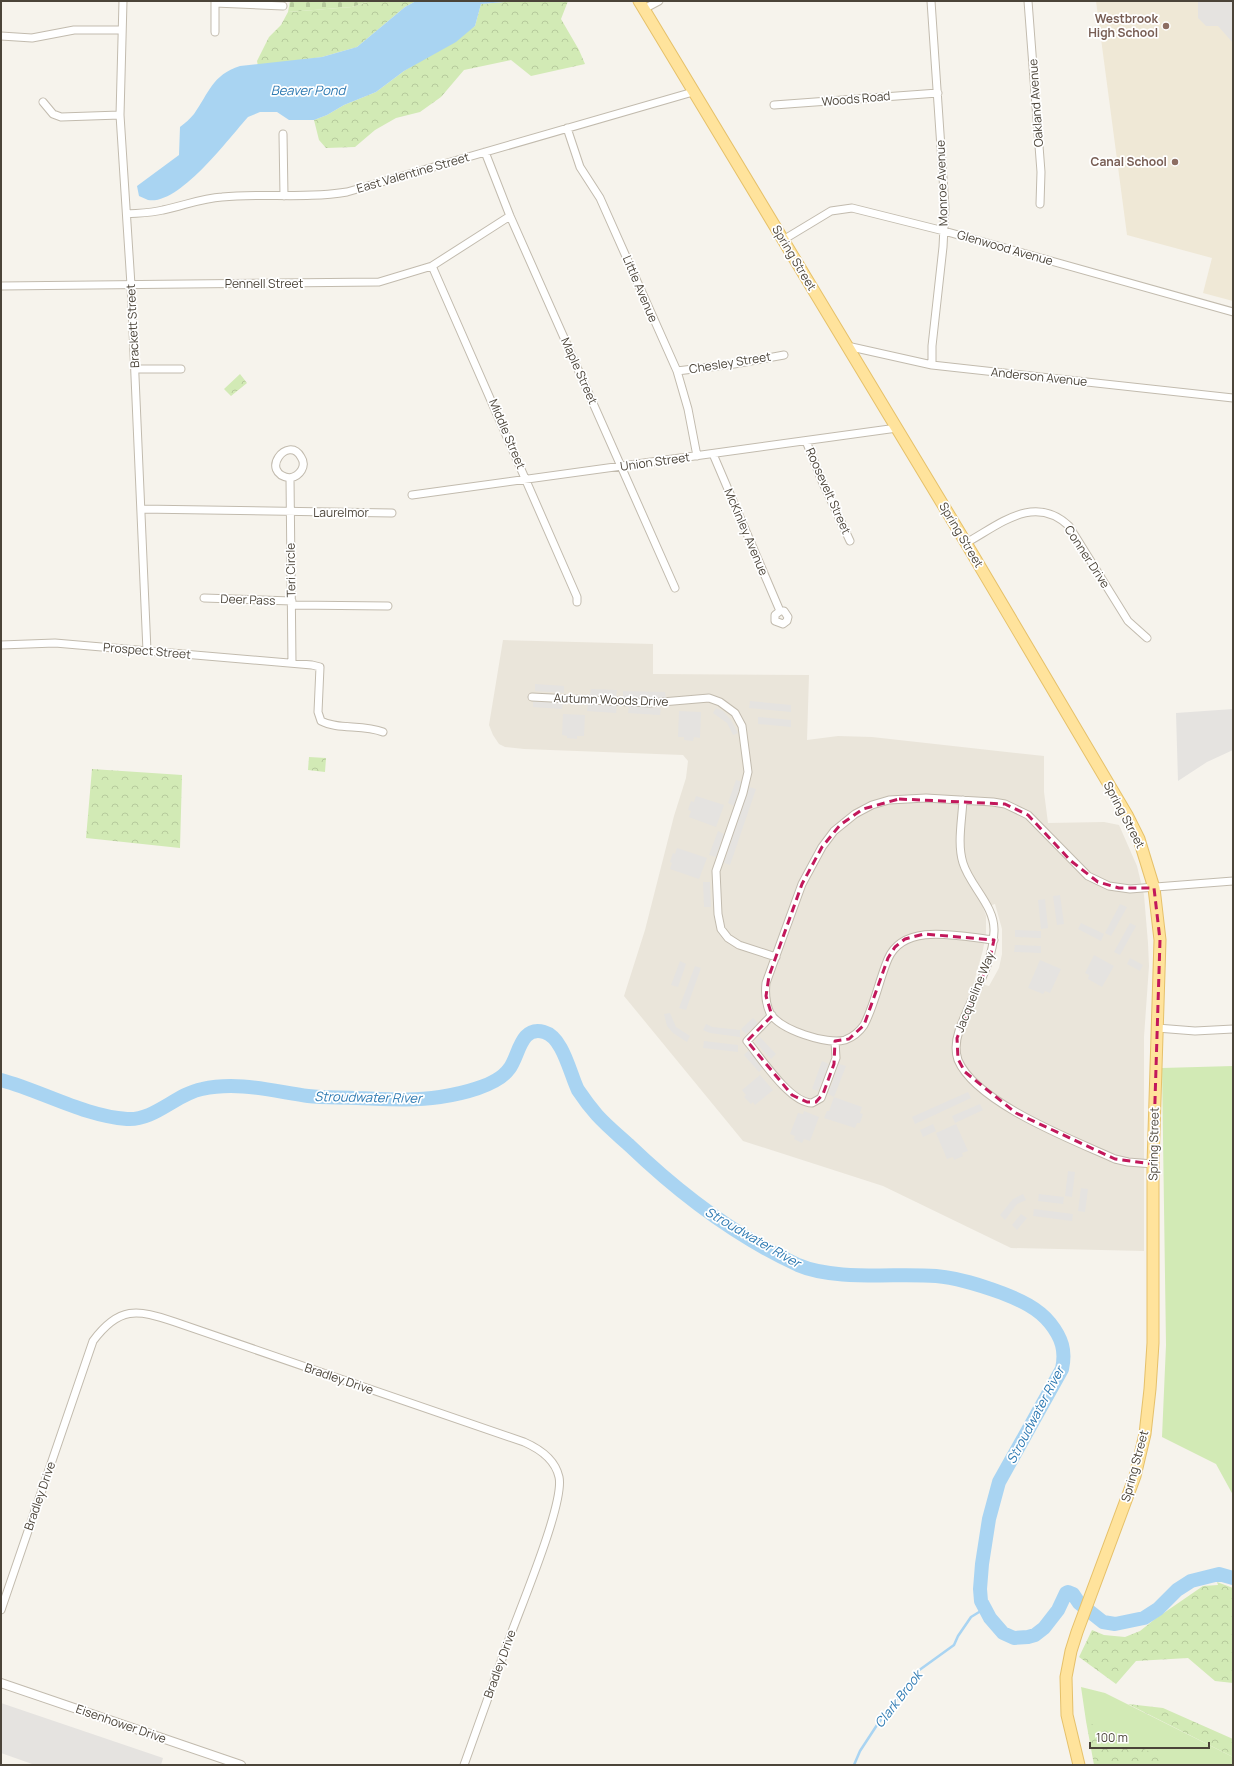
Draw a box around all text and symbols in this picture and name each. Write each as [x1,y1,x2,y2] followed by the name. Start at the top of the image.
[1088,10,1159,41] place label: Westbrook High School
[1161,21,1171,31] marker: Westbrook High School
[1024,58,1047,148] street label: Oakland Avenue
[271,81,348,99] water label: Beaver Pond
[821,87,891,110] street label: Woods Road
[932,140,951,226] street label: Monroe Avenue
[355,148,471,197] street label: East Valentine Street
[1091,153,1167,170] place label: Canal School
[1170,157,1180,167] marker: Canal School
[768,222,821,294] street label: Spring Street
[955,226,1055,269] street label: Glenwood Avenue
[619,253,662,325] street label: Little Avenue
[225,275,303,292] street label: Pennell Street
[122,283,143,368] street label: Brackett Street
[557,335,602,407] street label: Maple Street
[688,348,772,377] street label: Chesley Street
[990,363,1088,390] street label: Anderson Avenue
[485,396,530,472] street label: Middle Street
[802,445,855,537] street label: Roosevelt Street
[619,448,691,475] street label: Union Street
[720,486,773,578] street label: McKinley Avenue
[935,499,988,571] street label: Spring Street
[313,504,369,521] street label: Laurelmor
[1061,522,1114,591] street label: Conner Drive
[282,543,299,597] street label: Teri Circle
[220,590,276,609] street label: Deer Pass
[102,638,192,663] street label: Prospect Street
[553,689,669,710] street label: Autumn Woods Drive
[1100,778,1149,851] street label: Spring Street
[951,948,999,1035] street label: Jacqueline Way
[314,1087,424,1107] water label: Stroudwater River
[1144,1107,1163,1181] street label: Spring Street
[702,1202,806,1273] water label: Stroudwater River
[302,1359,376,1398] street label: Bradley Drive
[1002,1361,1069,1467] water label: Stroudwater River
[1117,1428,1152,1504] street label: Spring Street
[20,1459,59,1533] street label: Bradley Drive
[479,1627,520,1700] street label: Bradley Drive
[870,1665,927,1731] water label: Clark Brook
[74,1700,169,1747] street label: Eisenhower Drive
[1090,1724,1209,1750] scale bar
[1096,1729,1128,1746] text: 100 m

